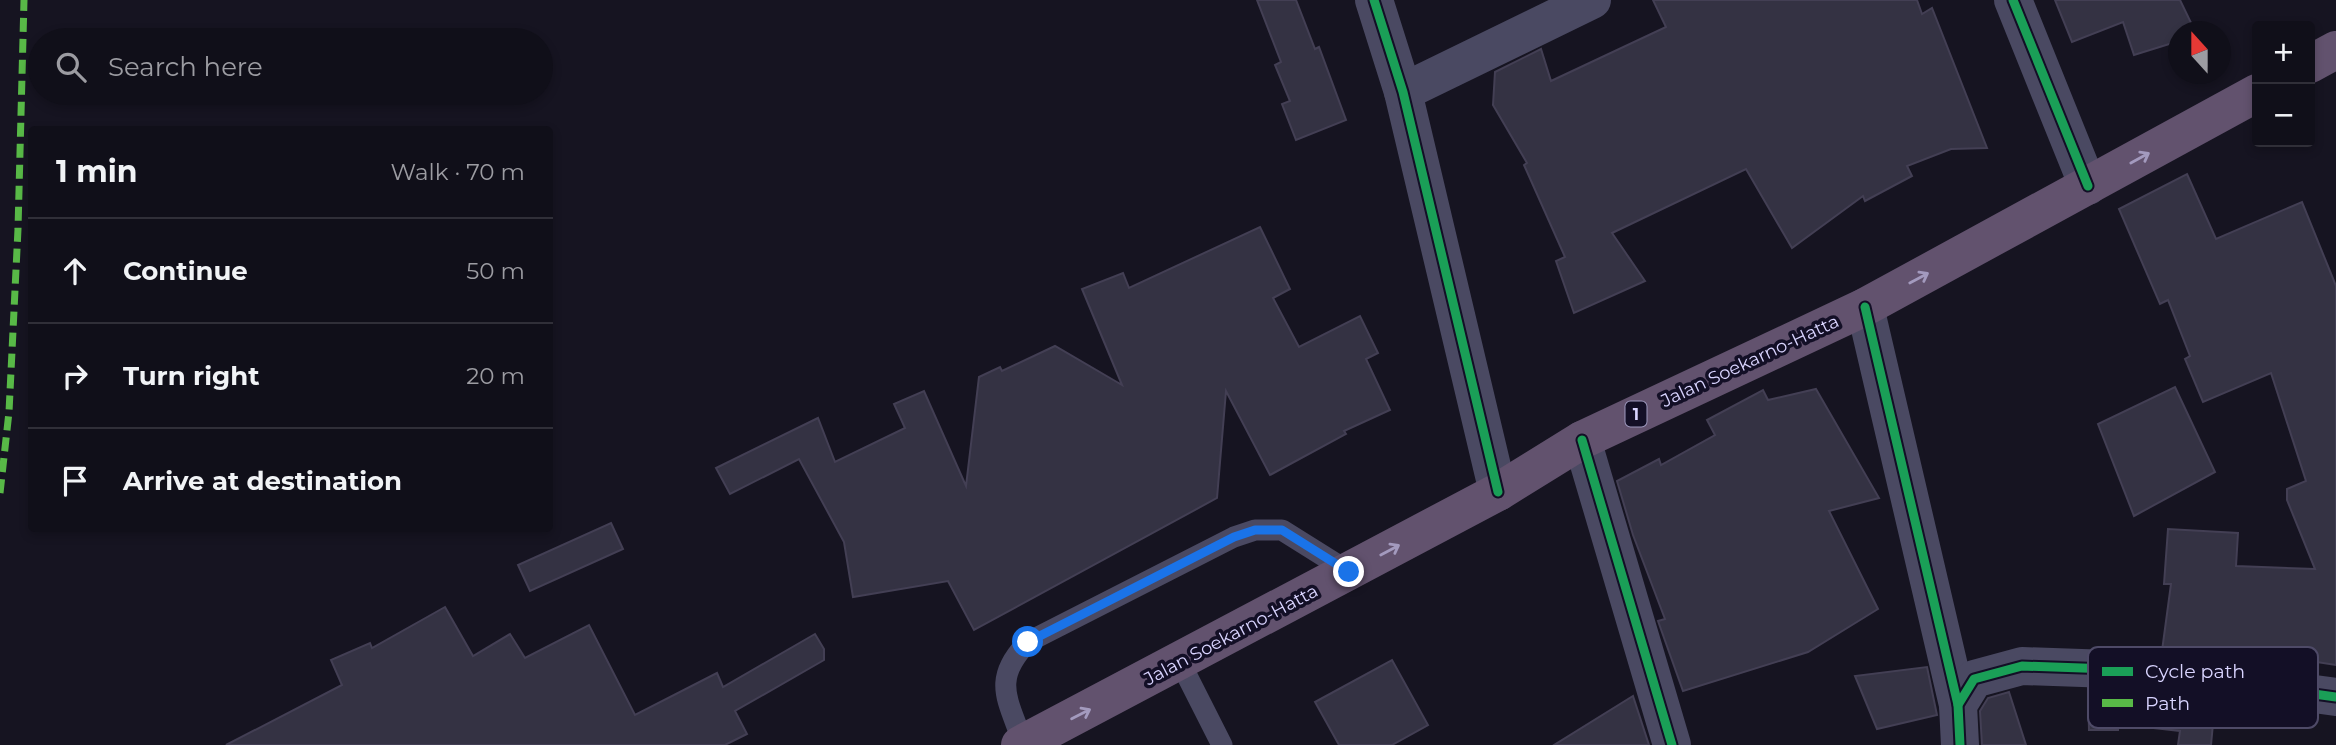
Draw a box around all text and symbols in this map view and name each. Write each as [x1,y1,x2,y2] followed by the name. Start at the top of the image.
[2168,21,2231,84] north arrow
[2252,21,2315,147] map controls
[2252,21,2315,84] button: +
[28,28,553,105] search box
[52,48,90,86] icon: search
[108,51,263,83] text: Search here
[2252,84,2315,147] button: −
[2129,151,2150,164] one-way arrow
[56,153,137,190] text: 1 min
[391,158,525,186] text: Walk · 70 m
[56,252,94,290] icon: ahead
[123,255,248,287] text: Continue
[466,257,525,285] text: 50 m
[1908,271,1928,285] one-way arrow
[1657,310,1843,412] street label: Jalan Soekarno-Hatta
[56,357,94,395] icon: right
[123,360,259,392] text: Turn right
[466,362,525,390] text: 20 m
[1626,402,1646,426] road number: 1
[56,462,94,500] icon: arrive
[123,465,402,497] text: Arrive at destination
[1379,543,1400,556] one-way arrow
[1333,556,1364,587] route end
[1139,580,1322,691] street label: Jalan Soekarno-Hatta
[1012,626,1043,657] route start
[2088,647,2318,728] legend
[2145,660,2245,683] text: Cycle path
[2145,692,2190,715] text: Path
[1070,706,1090,720] one-way arrow

